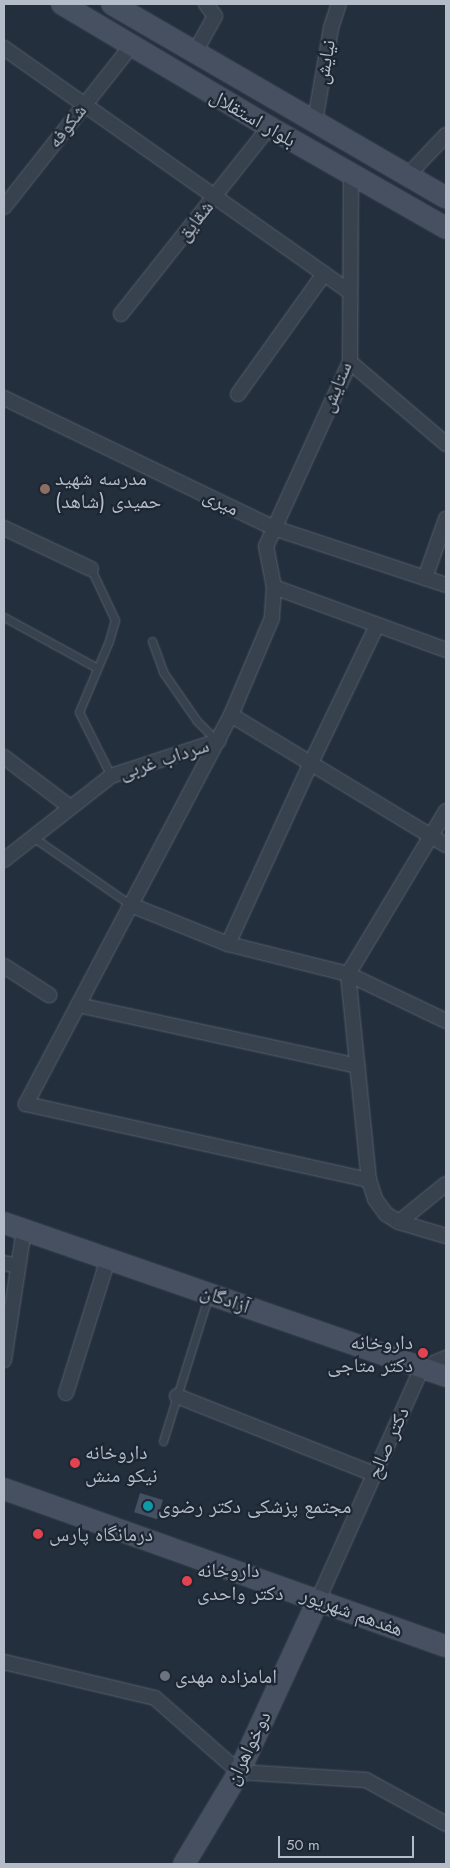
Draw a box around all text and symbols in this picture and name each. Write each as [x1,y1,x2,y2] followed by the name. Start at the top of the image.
[309,38,341,86] street label: نیایش
[206,84,300,152] street label: بلوار استقلال
[42,99,92,153] street label: شکوفه
[171,196,219,246] street label: شقایق
[315,358,357,416] street label: ستایش
[55,466,161,513] place label: مدرسه شهید حمیدی (شاهد)
[39,483,51,495] marker: مدرسه شهید حمیدی (شاهد)
[199,483,243,521] street label: میری
[116,733,212,785] street label: سرداب غربی
[197,1279,253,1319] street label: آزادگان
[327,1330,413,1377] place label: داروخانه دکتر متاجی
[417,1347,429,1359] marker: داروخانه دکتر متاجی
[362,1403,414,1483] street label: دکتر صالح
[85,1440,158,1487] place label: داروخانه نیکو منش
[69,1457,81,1469] marker: داروخانه نیکو منش
[158,1494,351,1518] place label: مجتمع پزشکی دکتر رضوی
[142,1500,154,1512] marker: مجتمع پزشکی دکتر رضوی
[49,1522,153,1546] place label: درمانگاه پارس
[31,1527,45,1541] marker: درمانگاه پارس
[197,1558,284,1605] place label: داروخانه دکتر واحدی
[181,1575,193,1587] marker: داروخانه دکتر واحدی
[298,1582,406,1642] street label: هفدهم شهریور
[175,1664,277,1688] place label: امامزاده مهدی
[159,1670,171,1682] marker: امامزاده مهدی
[220,1707,276,1789] street label: دوخواهران
[280,1826,416,1858] scale bar
[286,1834,320,1856] text: 50 m

